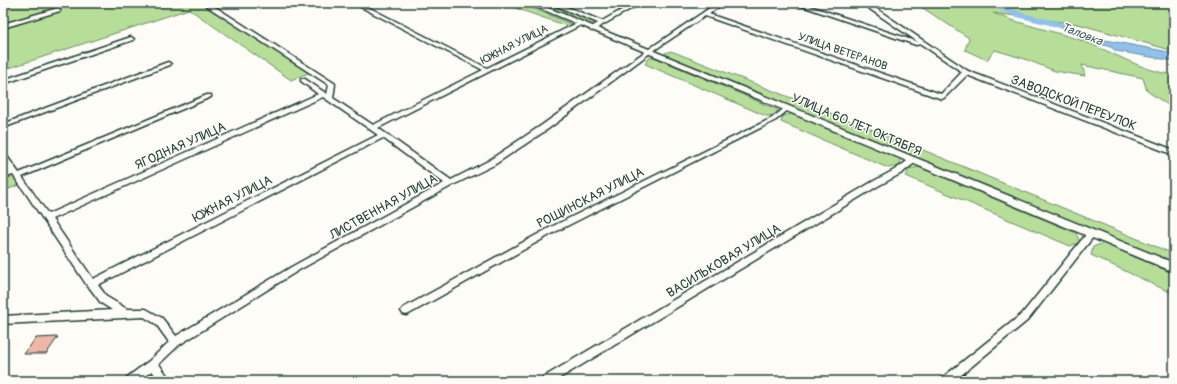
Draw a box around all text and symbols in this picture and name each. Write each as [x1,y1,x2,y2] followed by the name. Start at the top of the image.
[1059,20,1106,50] water label: Таловка
[478,22,550,67] street label: ЮЖНАЯ УЛИЦА
[796,30,889,73] street label: УЛИЦА ВЕТЕРАНОВ
[1009,72,1139,134] street label: ЗАВОДСКОЙ ПЕРЕУЛОК
[789,90,924,160] street label: УЛИЦА 60 ЛЕТ ОКТЯБРЯ
[132,118,229,173] street label: ЯГОДНАЯ УЛИЦА
[534,164,647,232] street label: РОЩИНСКАЯ УЛИЦА
[326,170,441,244] street label: ЛИСТВЕННАЯ УЛИЦА
[190,172,275,226] street label: ЮЖНАЯ УЛИЦА
[664,220,784,301] street label: ВАСИЛЬКОВАЯ УЛИЦА

